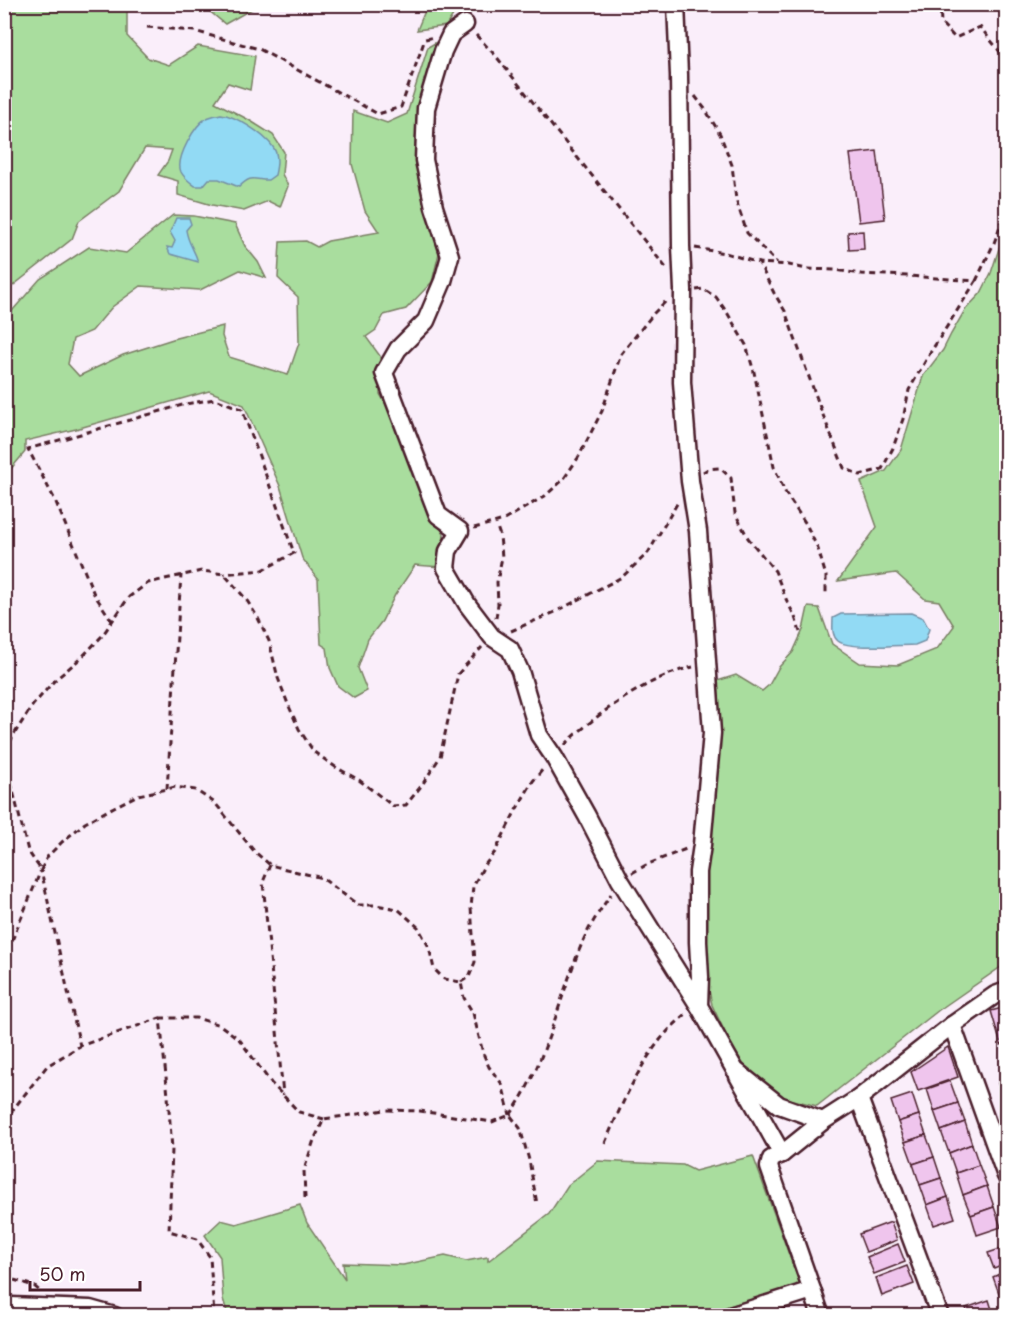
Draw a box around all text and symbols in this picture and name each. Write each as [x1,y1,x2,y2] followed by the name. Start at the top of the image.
[30,1254,140,1292] scale bar
[39,1260,86,1287] text: 50 m

